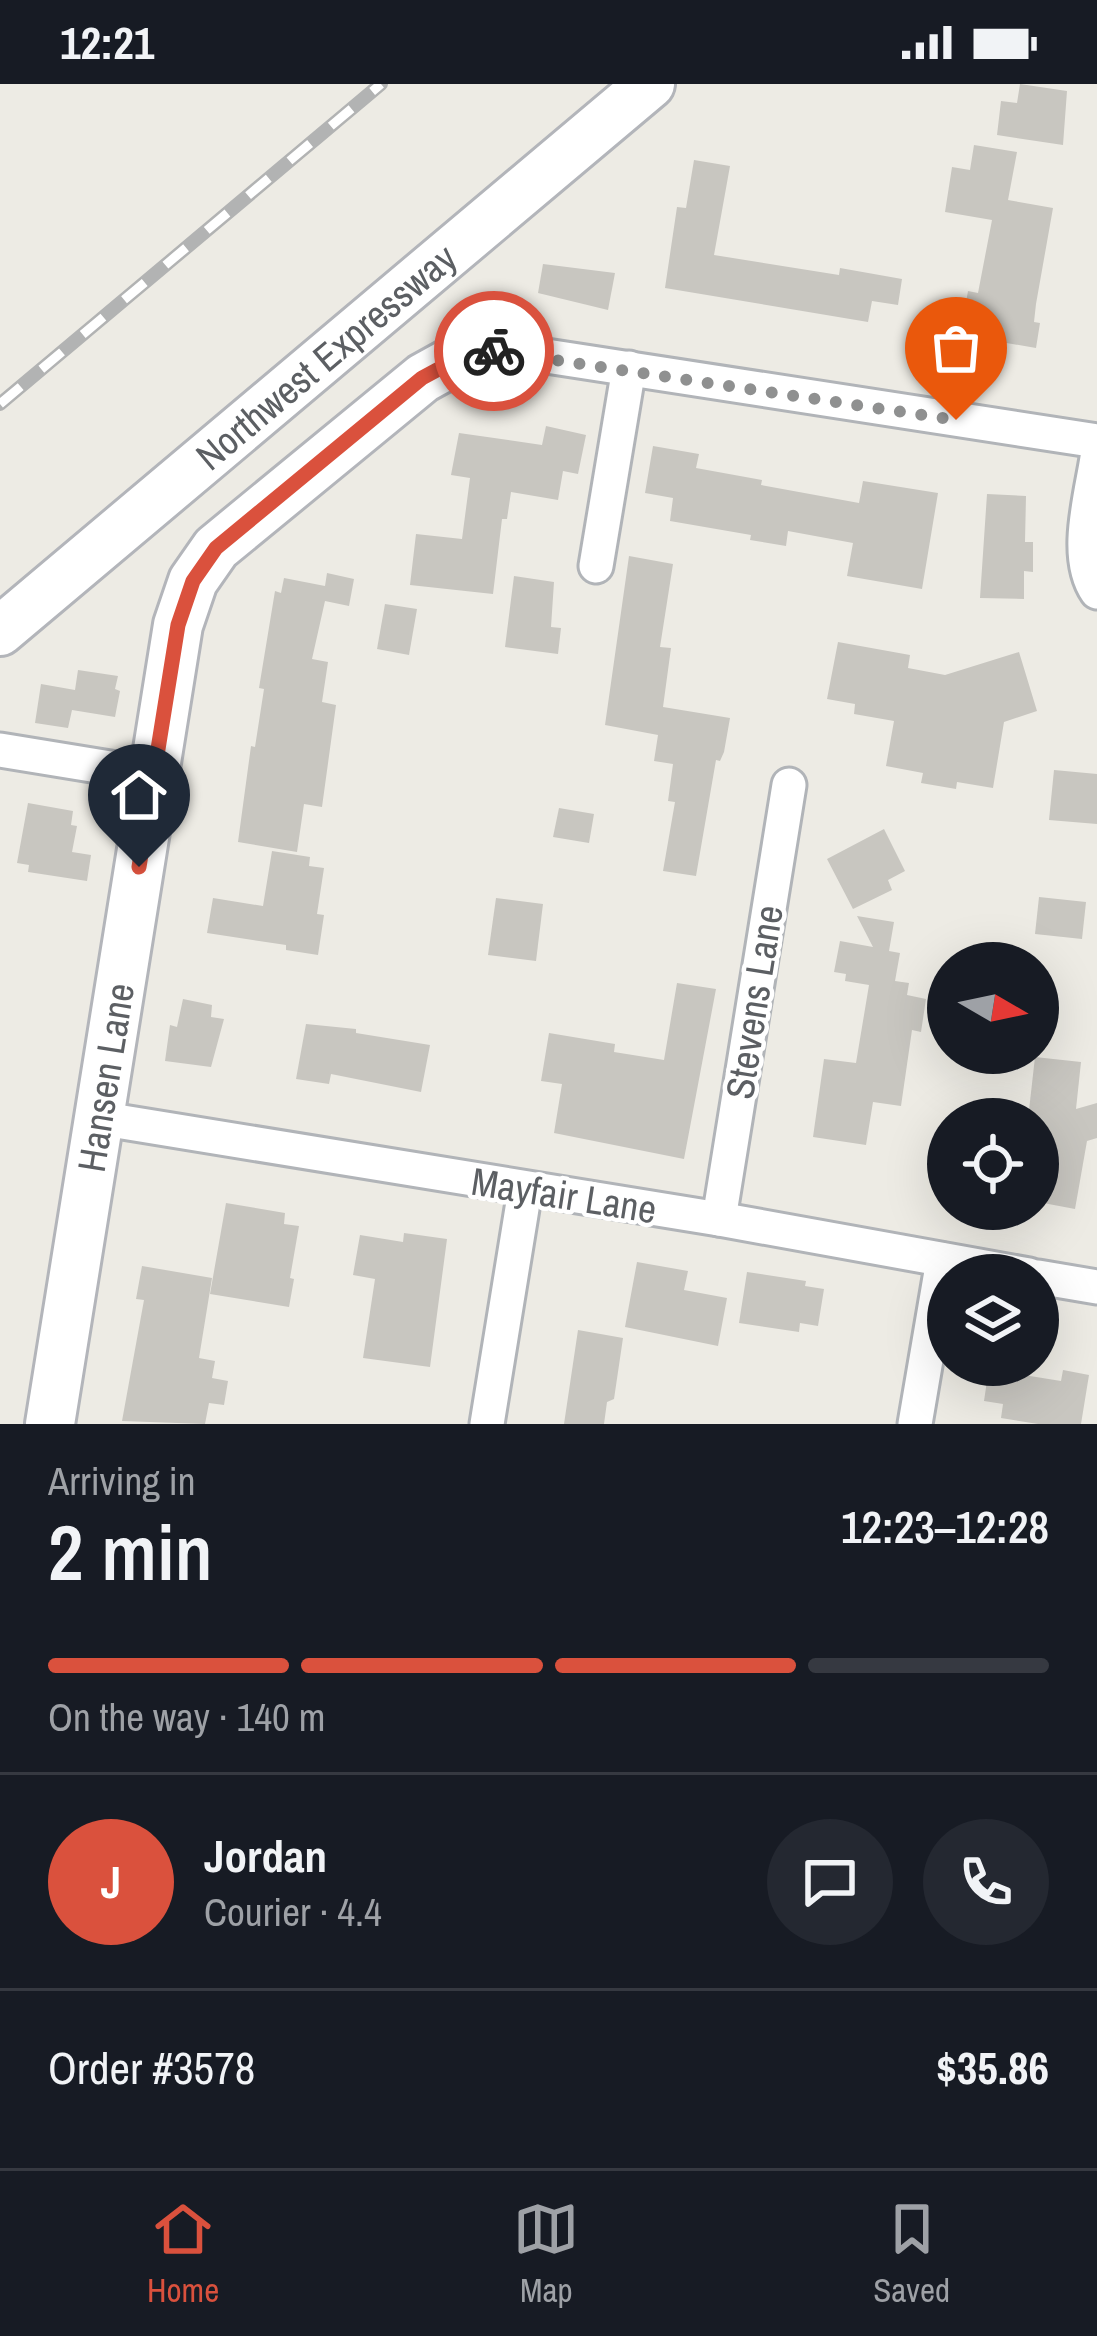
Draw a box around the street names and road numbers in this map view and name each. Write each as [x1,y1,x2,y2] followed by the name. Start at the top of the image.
[185,232,467,481] street label: Northwest Expressway
[713,901,795,1103] street label: Stevens Lane
[65,979,146,1176] street label: Hansen Lane
[468,1155,660,1235] street label: Mayfair Lane

